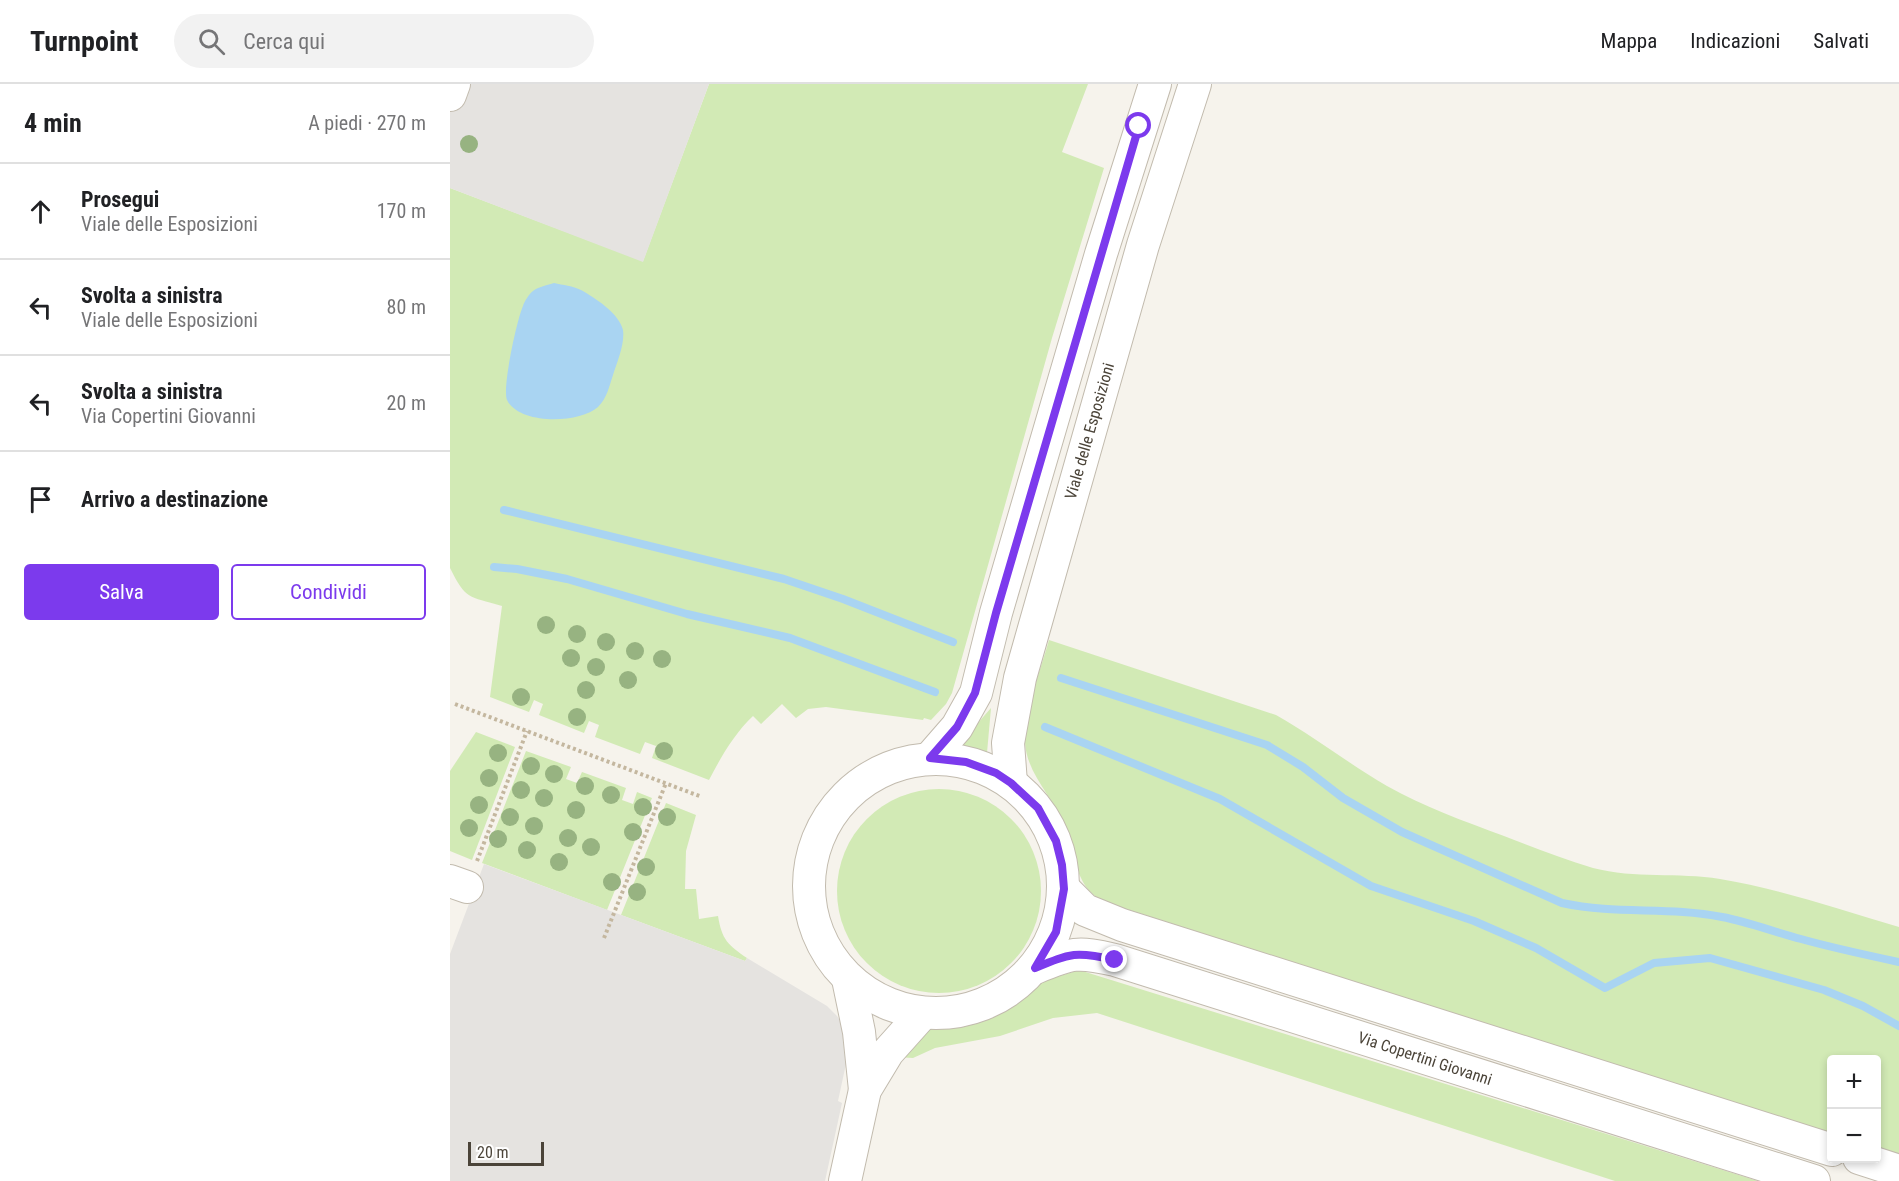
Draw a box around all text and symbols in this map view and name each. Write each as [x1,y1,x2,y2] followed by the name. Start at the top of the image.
[174,14,594,68] search box
[30,25,138,58] text: Turnpoint
[195,25,228,58] icon: search
[243,29,325,54] text: Cerca qui
[1601,29,1657,53] text: Mappa
[1690,29,1780,53] text: Indicazioni
[1813,29,1869,53] text: Salvati
[24,108,82,138] text: 4 min
[308,111,426,135] text: A piedi · 270 m
[1125,112,1151,138] route start
[81,187,159,212] text: Prosegui
[24,195,57,228] icon: ahead
[377,199,426,223] text: 170 m
[81,212,258,236] text: Viale delle Esposizioni
[81,283,223,308] text: Svolta a sinistra
[24,291,57,324] icon: left
[387,295,426,319] text: 80 m
[81,308,258,332] text: Viale delle Esposizioni
[1061,361,1118,502] street label: Viale delle Esposizioni
[81,379,223,404] text: Svolta a sinistra
[24,387,57,420] icon: left
[387,391,426,415] text: 20 m
[81,404,256,428] text: Via Copertini Giovanni
[24,483,57,516] icon: arrive
[81,487,268,512] text: Arrivo a destinazione
[24,564,219,620] button: Salva
[231,564,426,620] button: Condividi
[1101,946,1127,972] route end
[1355,1028,1494,1089] street label: Via Copertini Giovanni
[1827,1055,1881,1163] map controls
[1827,1055,1881,1109] button: +
[1827,1109,1881,1163] button: −
[468,1139,544,1166] scale bar
[477,1143,509,1162] text: 20 m

